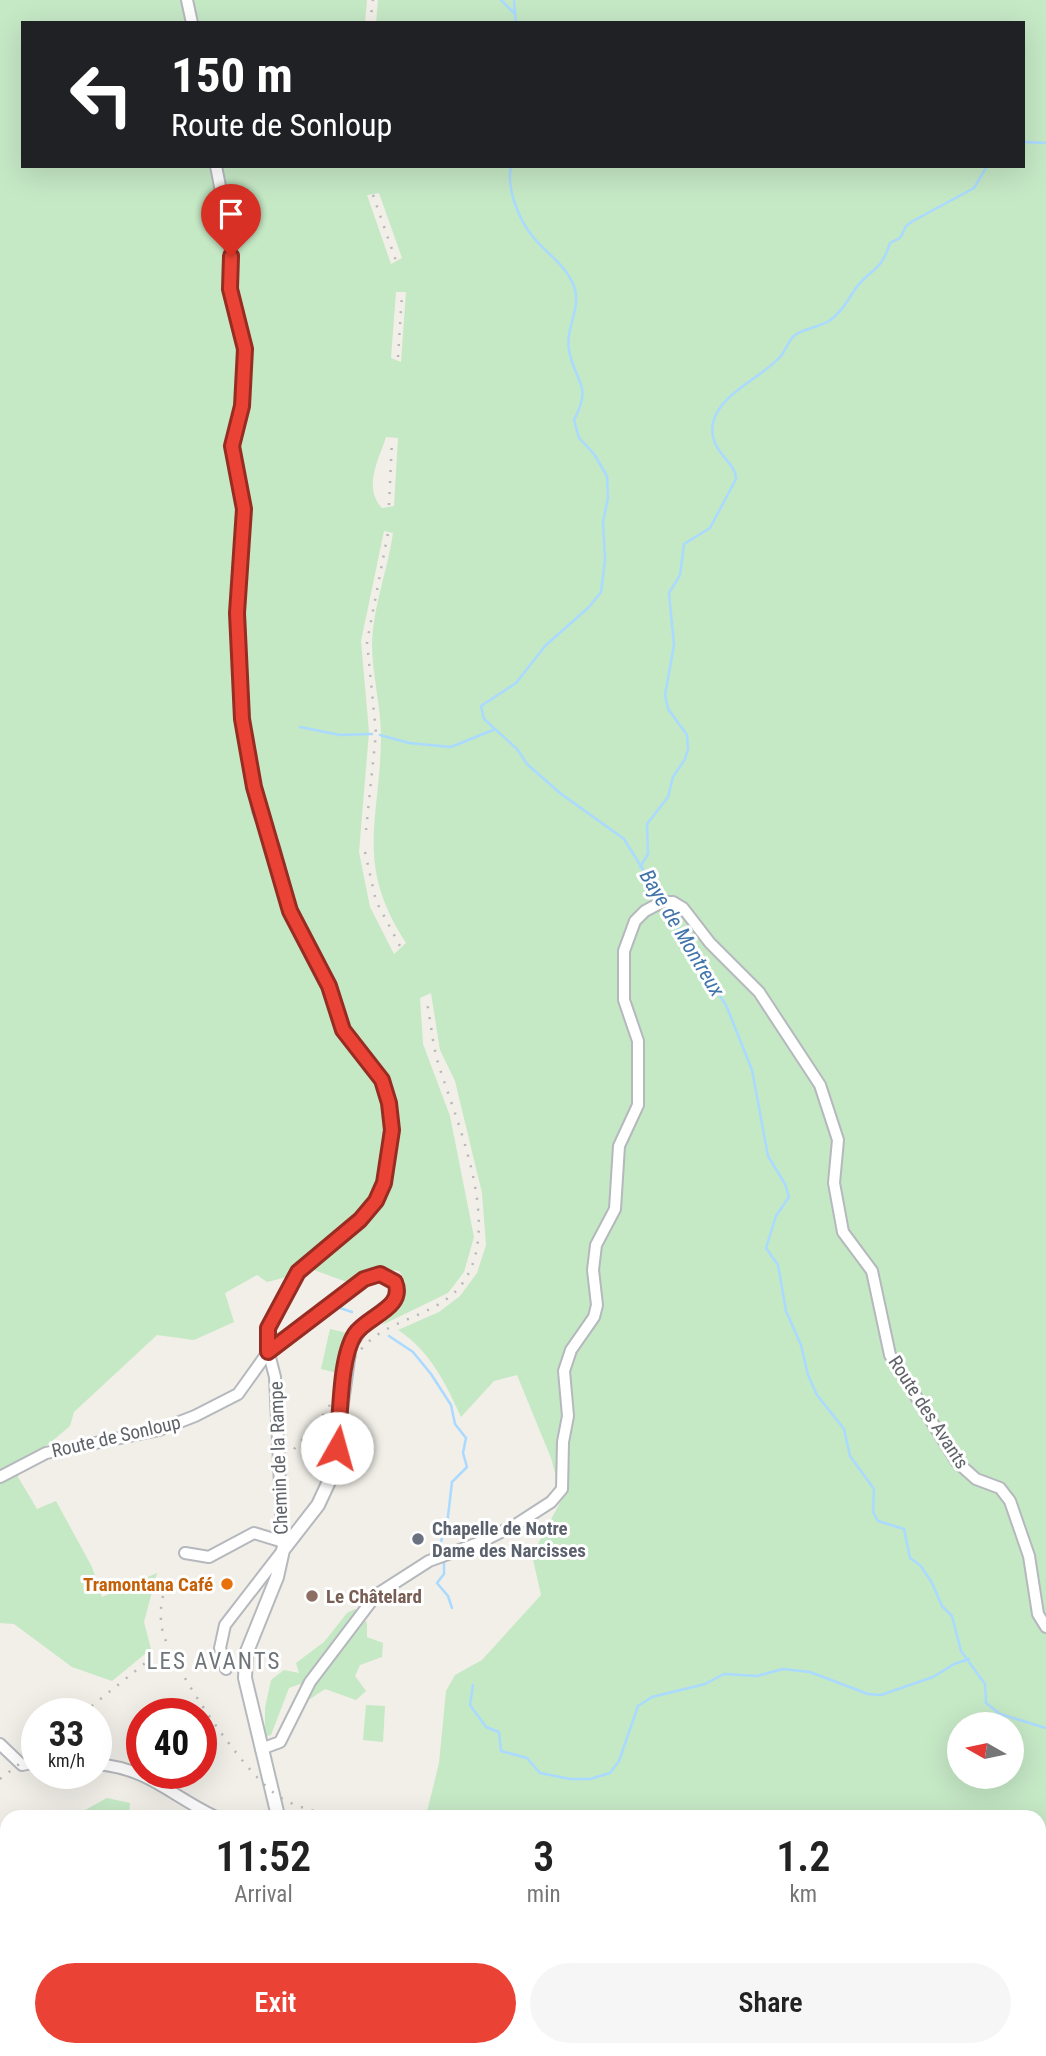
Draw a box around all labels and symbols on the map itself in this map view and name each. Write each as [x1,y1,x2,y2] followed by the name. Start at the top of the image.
[201,184,261,256] pin
[635,865,730,1002] water label: Baye de Montreux
[884,1351,974,1473] street label: Route des Avants
[264,1381,293,1535] street label: Chemin de la Rampe
[49,1410,183,1462] street label: Route de Sonloup
[300,1411,374,1485] position arrow
[432,1517,586,1562] place label: Chapelle de Notre Dame des Narcisses
[410,1531,426,1547] marker: Chapelle de Notre Dame des Narcisses
[83,1573,213,1596] place label: Tramontana Café
[219,1576,235,1592] marker: Tramontana Café
[326,1585,422,1608] place label: Le Châtelard
[304,1588,320,1604] marker: Le Châtelard
[147,1648,281,1675] district label: LES AVANTS
[126,1698,217,1789] speed limit sign: 40
[947,1712,1024,1788] north arrow

